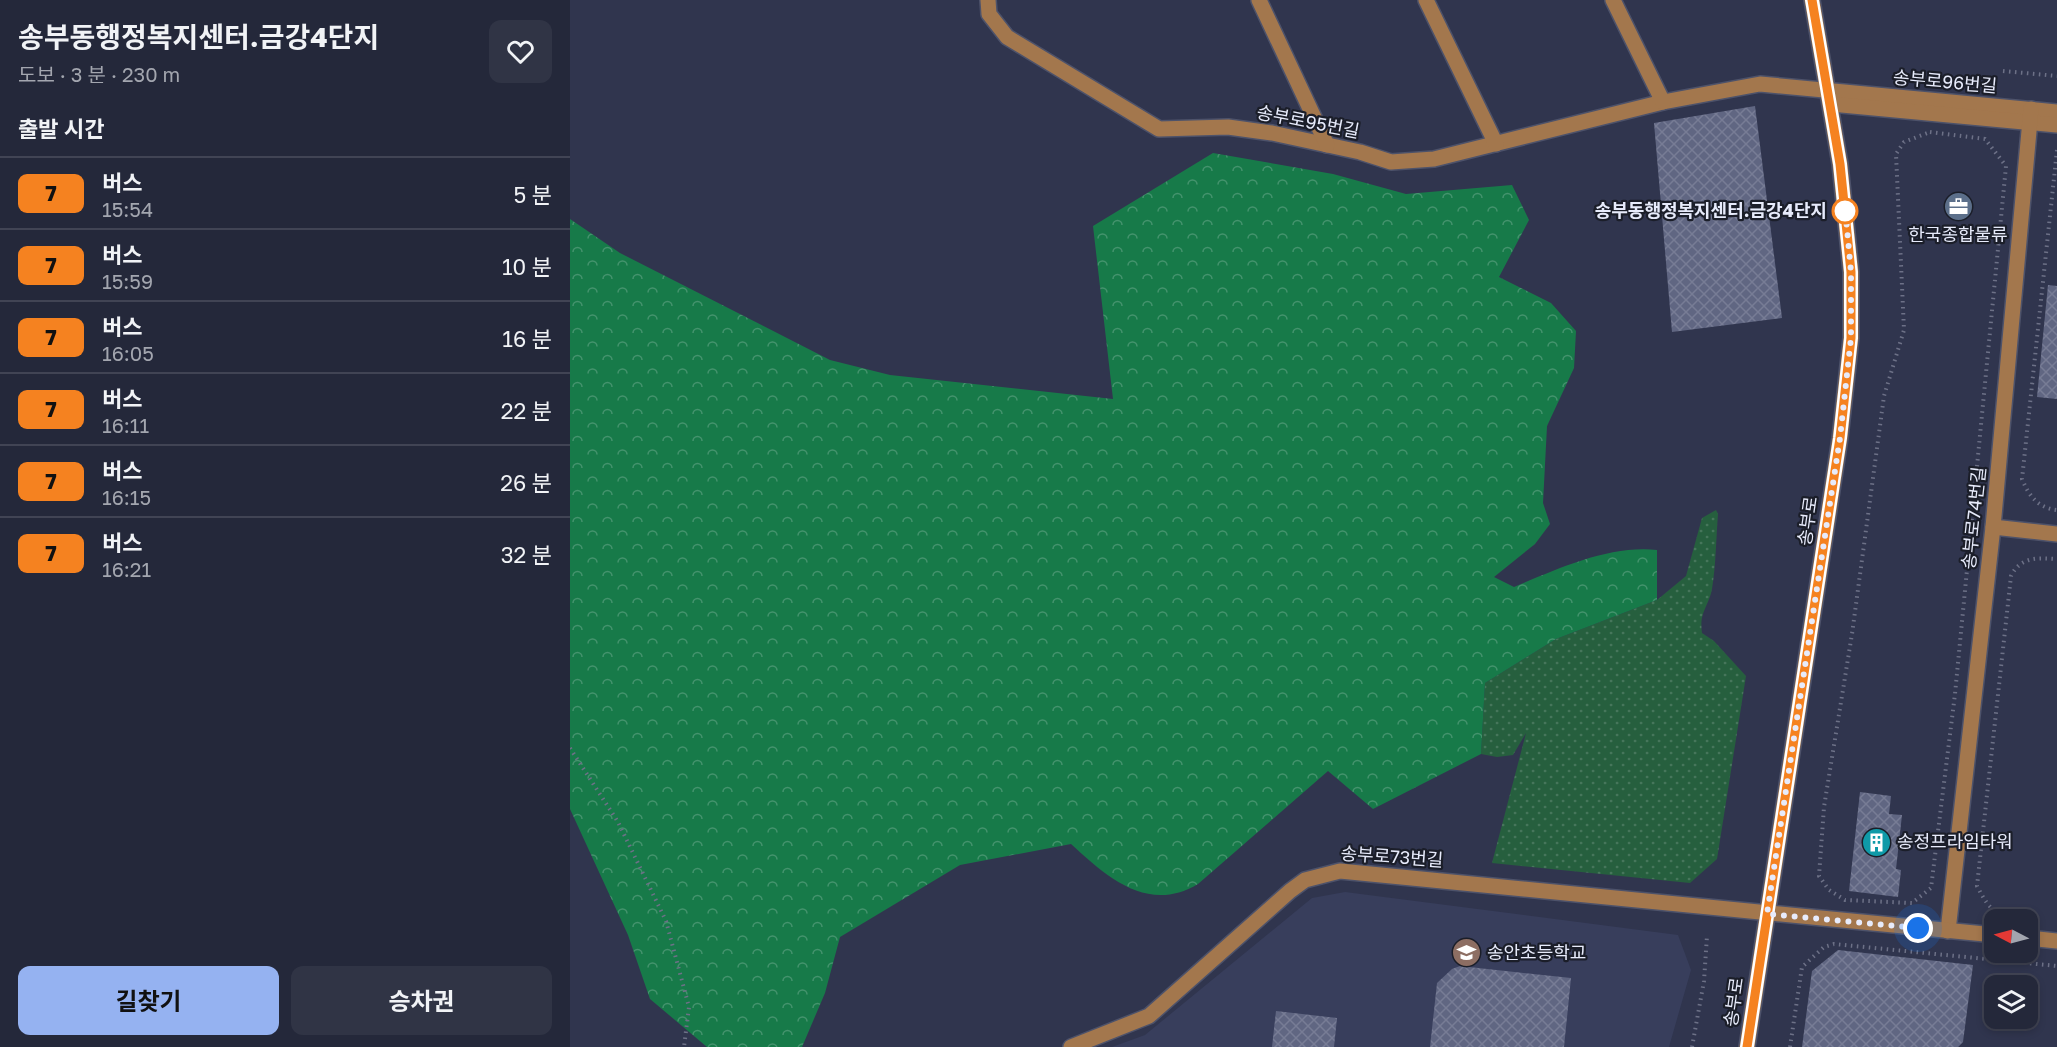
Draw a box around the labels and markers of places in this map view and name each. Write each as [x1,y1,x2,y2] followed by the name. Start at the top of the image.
[1942,190,1974,222] office icon: 한국종합물류
[1832,198,1858,224] marker: 송부동행정복지센터.금강4단지
[1595,199,1827,221] place label: 송부동행정복지센터.금강4단지
[1908,223,2008,245] place label: 한국종합물류
[1860,826,1892,858] building icon: 송정프라임타워
[1897,830,2013,852] place label: 송정프라임타워
[1450,937,1482,969] school or university icon: 송안초등학교
[1487,941,1586,963] place label: 송안초등학교

